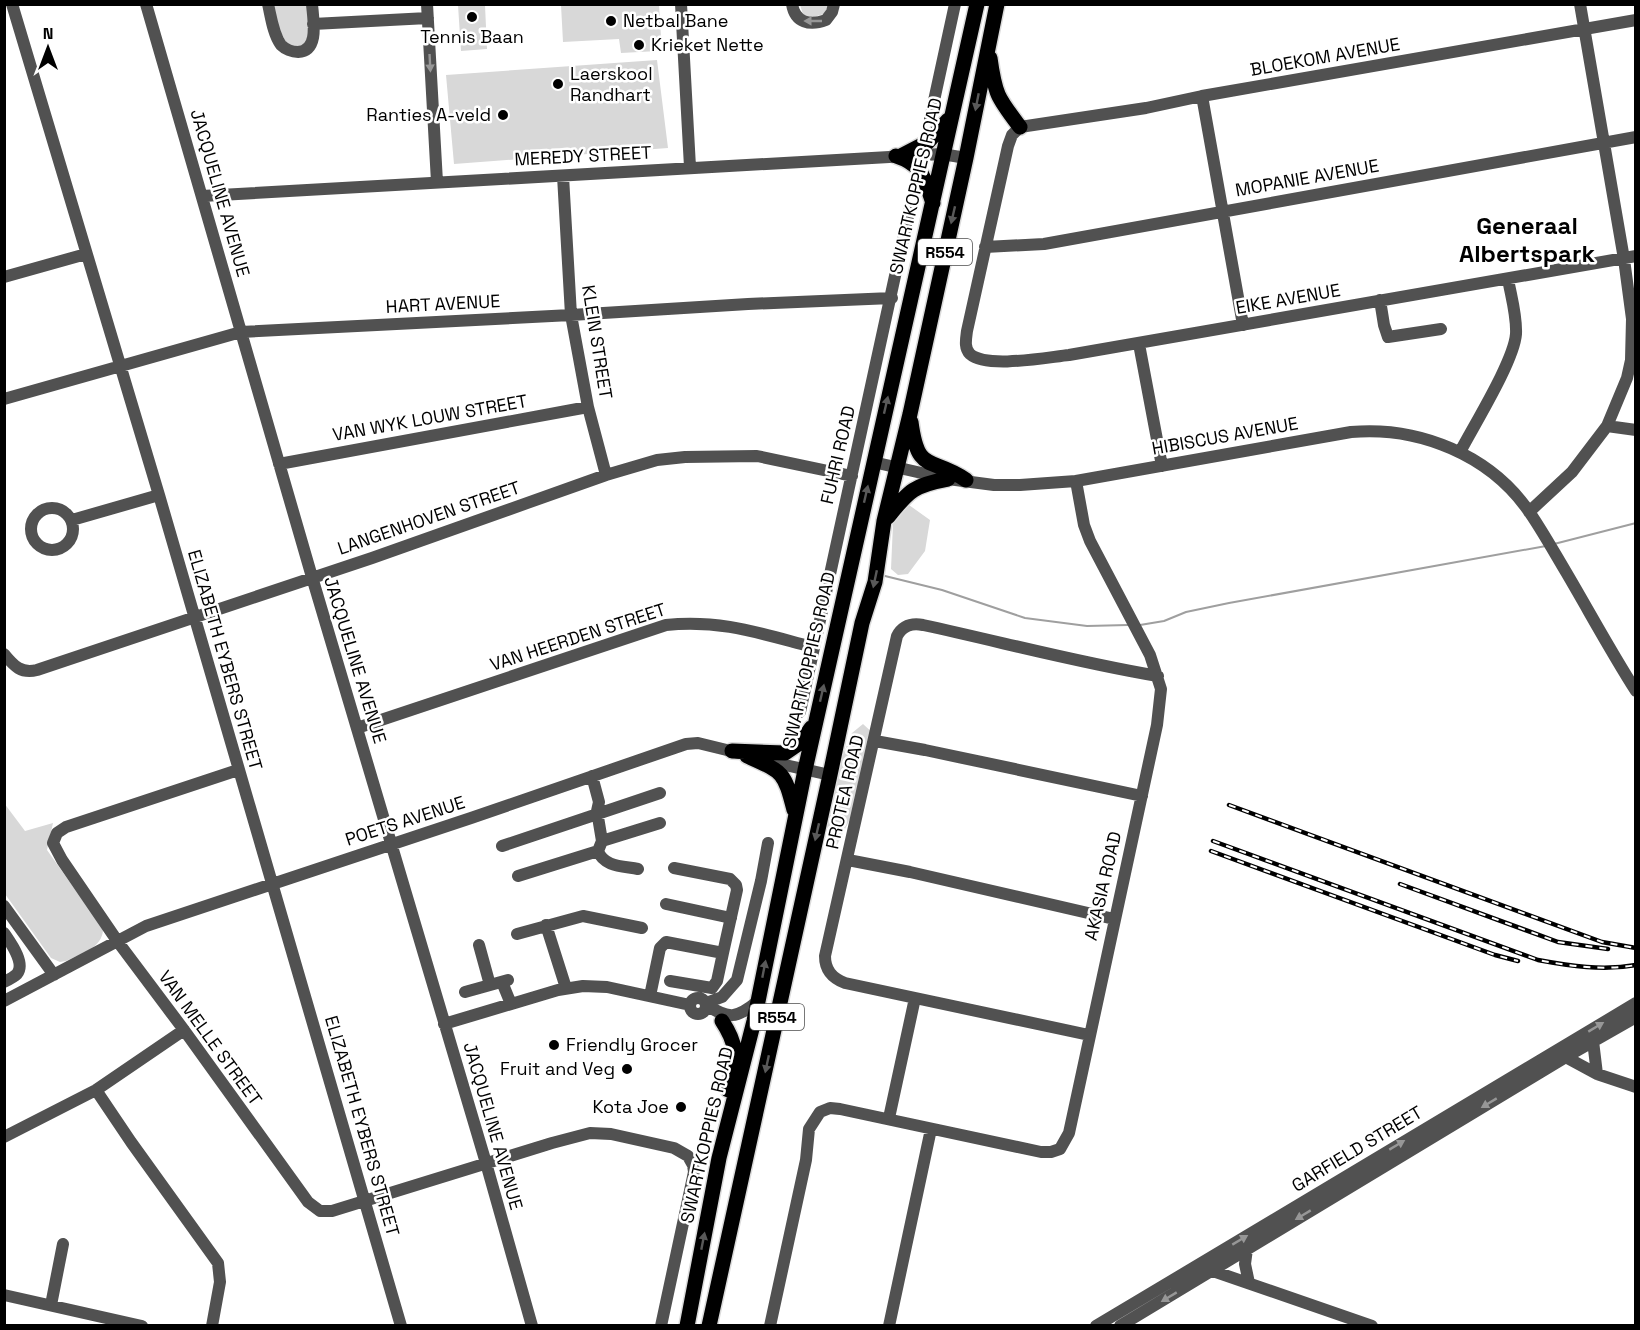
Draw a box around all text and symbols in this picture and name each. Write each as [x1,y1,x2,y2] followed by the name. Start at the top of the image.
[623,9,728,32] place label: Netbal Bane
[465,10,479,24] marker: Tennis Baan
[604,14,618,28] marker: Netbal Bane
[803,16,822,26] one-way arrow
[18,18,78,78] north arrow
[43,23,53,44] text: N
[420,25,524,48] place label: Tennis Baan
[1248,32,1402,81] street label: BLOEKOM AVENUE
[651,33,764,56] place label: Krieket Nette
[632,38,646,52] marker: Krieket Nette
[426,53,435,72] one-way arrow
[570,62,653,106] place label: Laerskool Randhart
[551,77,565,91] marker: Laerskool Randhart
[972,93,981,112] one-way arrow
[884,96,947,276] street label: SWARTKOPPIES ROAD
[366,103,491,126] place label: Ranties A-veld
[186,106,255,279] street label: JACQUELINE AVENUE
[496,108,510,122] marker: Ranties A-veld
[514,140,653,171] street label: MEREDY STREET
[1233,154,1380,201] street label: MOPANIE AVENUE
[947,206,957,224] one-way arrow
[1459,210,1595,269] district label: Generaal Albertspark
[918,239,972,265] road number: R554
[1234,278,1342,319] street label: EIKE AVENUE
[577,283,618,401] street label: KLEIN STREET
[385,289,501,318] street label: HART AVENUE
[331,389,529,446] street label: VAN WYK LOUW STREET
[882,396,891,415] one-way arrow
[815,403,860,506] street label: FUHRI ROAD
[1150,411,1300,460] street label: HIBISCUS AVENUE
[334,475,524,560] street label: LANGENHOVEN STREET
[862,485,872,503] one-way arrow
[183,547,268,773] street label: ELIZABETH EYBERS STREET
[777,570,840,750] street label: SWARTKOPPIES ROAD
[870,570,879,589] one-way arrow
[319,574,392,746] street label: JACQUELINE AVENUE
[487,597,669,676] street label: VAN HEERDEN STREET
[818,683,827,702] one-way arrow
[820,732,869,851] street label: PROTEA ROAD
[342,790,468,851] street label: POETS AVENUE
[812,823,821,842] one-way arrow
[1079,829,1126,943] street label: AKASIA ROAD
[760,959,769,978] one-way arrow
[154,966,267,1110] street label: VAN MELLE STREET
[750,1004,804,1030] road number: R554
[320,1013,405,1239] street label: ELIZABETH EYBERS STREET
[1588,1021,1604,1032] one-way arrow
[566,1033,698,1056] place label: Friendly Grocer
[547,1038,561,1052] marker: Friendly Grocer
[459,1039,528,1212] street label: JACQUELINE AVENUE
[675,1045,738,1225] street label: SWARTKOPPIES ROAD
[762,1055,771,1074] one-way arrow
[500,1057,615,1080] place label: Fruit and Veg
[620,1062,634,1076] marker: Fruit and Veg
[592,1095,669,1118] place label: Kota Joe
[1481,1098,1497,1109] one-way arrow
[674,1100,688,1114] marker: Kota Joe
[1287,1100,1427,1197] street label: GARFIELD STREET
[1389,1140,1405,1151] one-way arrow
[1295,1210,1311,1221] one-way arrow
[699,1231,708,1250] one-way arrow
[1232,1234,1248,1245] one-way arrow
[1161,1291,1177,1302] one-way arrow

